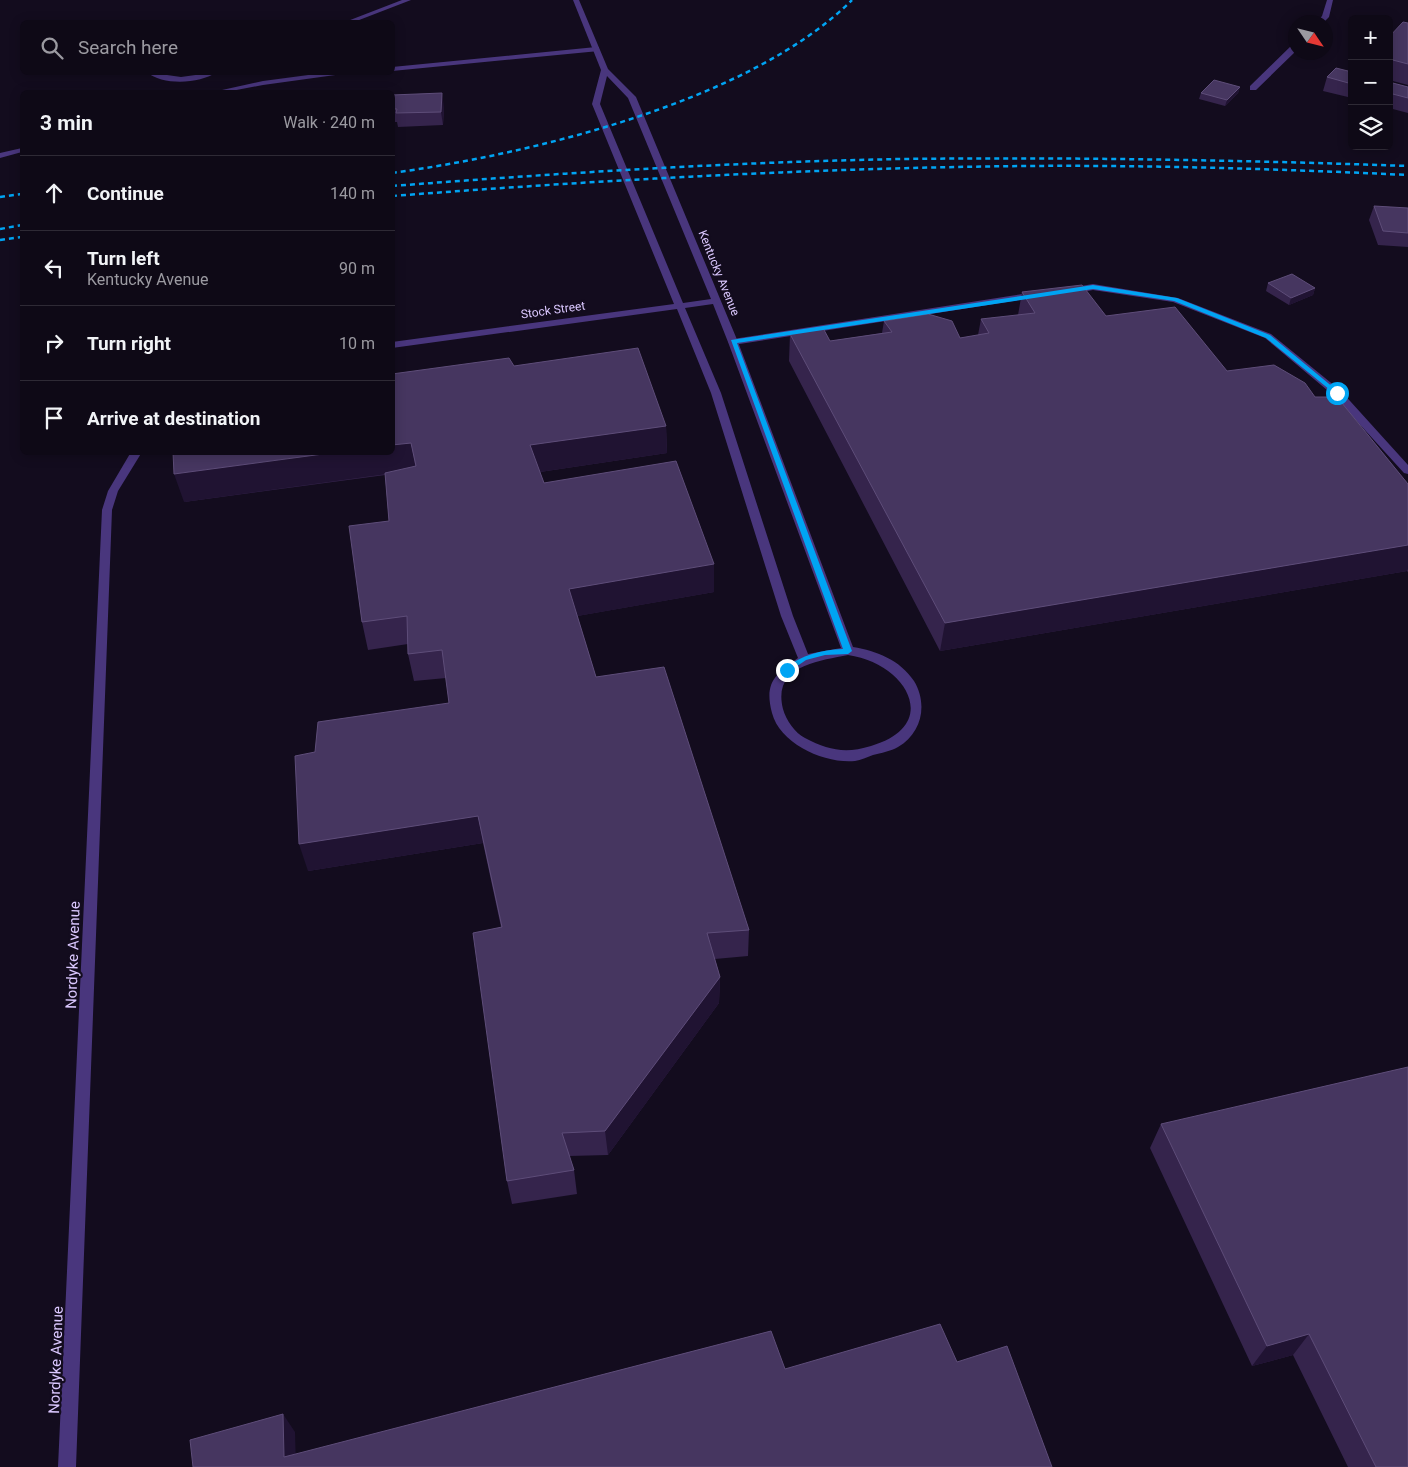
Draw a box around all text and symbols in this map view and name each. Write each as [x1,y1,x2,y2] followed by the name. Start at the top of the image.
[1288,15,1333,60] north arrow
[1348,15,1393,150] map controls
[1348,15,1393,60] button: +
[20,20,395,75] search box
[38,34,66,62] icon: search
[78,36,178,59] text: Search here
[1348,60,1393,105] button: −
[1348,105,1393,150] button: layers
[40,111,93,135] text: 3 min
[283,113,375,132] text: Walk · 240 m
[40,179,68,207] icon: ahead
[87,182,164,205] text: Continue
[330,184,375,203] text: 140 m
[695,228,743,318] street label: Kentucky Avenue
[87,247,160,270] text: Turn left
[40,254,68,282] icon: left
[339,259,375,278] text: 90 m
[87,270,209,289] text: Kentucky Avenue
[520,299,586,321] street label: Stock Street
[40,329,68,357] icon: right
[87,332,171,355] text: Turn right
[339,334,375,353] text: 10 m
[1326,382,1349,405] route start
[40,404,68,432] icon: arrive
[87,407,260,430] text: Arrive at destination
[776,659,799,682] route end
[62,901,84,1009] street label: Nordyke Avenue
[45,1306,67,1414] street label: Nordyke Avenue

